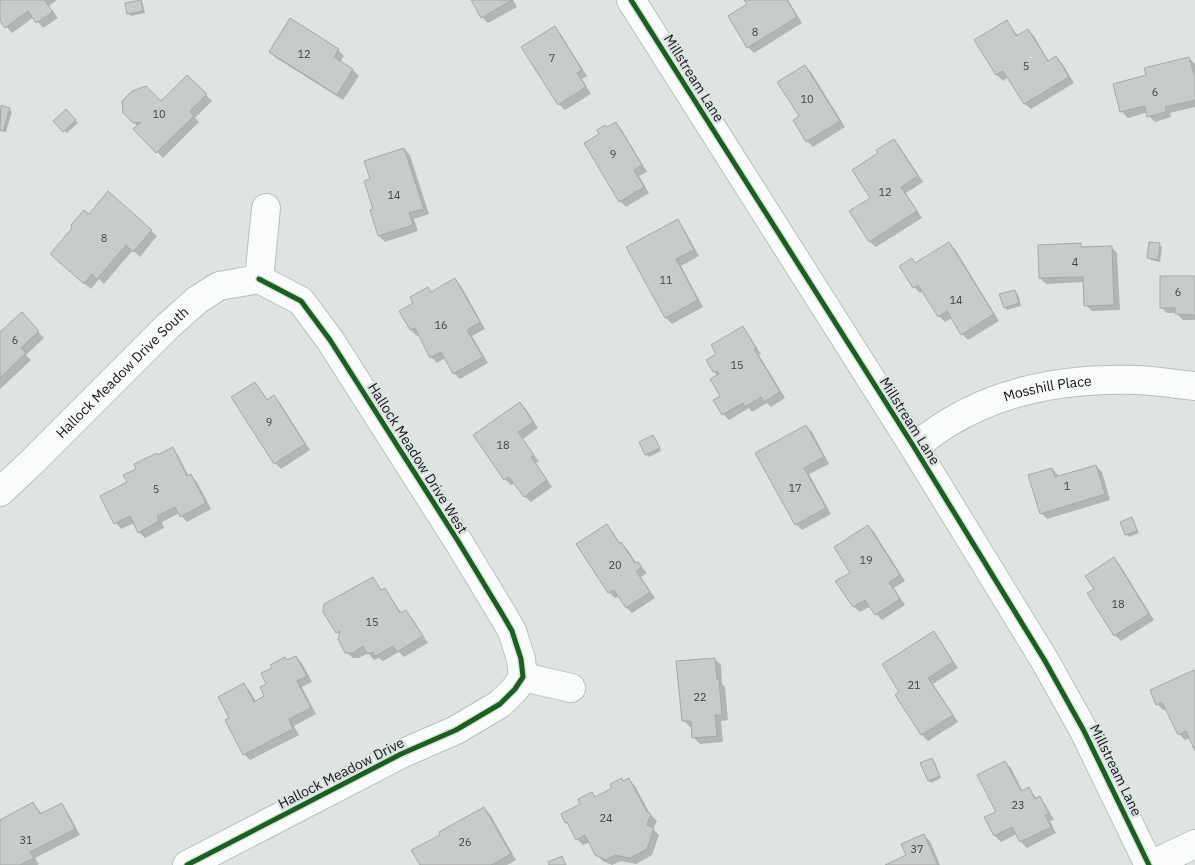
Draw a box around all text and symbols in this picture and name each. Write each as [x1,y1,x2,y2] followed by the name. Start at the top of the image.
[752,25,758,39] house number: 8
[660,31,728,125] street label: Millstream Lane
[297,47,311,61] house number: 12
[549,51,555,65] house number: 7
[1023,59,1029,73] house number: 5
[1152,85,1158,99] house number: 6
[800,92,814,106] house number: 10
[152,107,166,121] house number: 10
[610,147,616,161] house number: 9
[878,185,892,199] house number: 12
[387,188,401,202] house number: 14
[101,231,107,245] house number: 8
[1072,255,1079,269] house number: 4
[659,273,673,287] house number: 11
[1175,285,1181,299] house number: 6
[949,293,963,307] house number: 14
[52,303,192,442] street label: Hallock Meadow Drive South
[434,318,448,332] house number: 16
[12,333,18,347] house number: 6
[730,358,744,372] house number: 15
[1001,372,1093,406] street label: Mosshill Place
[876,374,944,468] street label: Millstream Lane
[364,379,472,537] street label: Hallock Meadow Drive West
[266,415,272,429] house number: 9
[496,438,510,452] house number: 18
[1064,479,1071,493] house number: 1
[788,481,802,495] house number: 17
[153,482,159,496] house number: 5
[859,553,873,567] house number: 19
[608,558,622,572] house number: 20
[1111,597,1125,611] house number: 18
[365,615,379,629] house number: 15
[907,678,921,692] house number: 21
[693,690,707,704] house number: 22
[1086,721,1146,819] street label: Millstream Lane
[275,733,407,813] street label: Hallock Meadow Drive
[1011,798,1025,812] house number: 23
[599,811,613,825] house number: 24
[19,833,33,847] house number: 31
[458,835,472,849] house number: 26
[910,842,924,856] house number: 37

